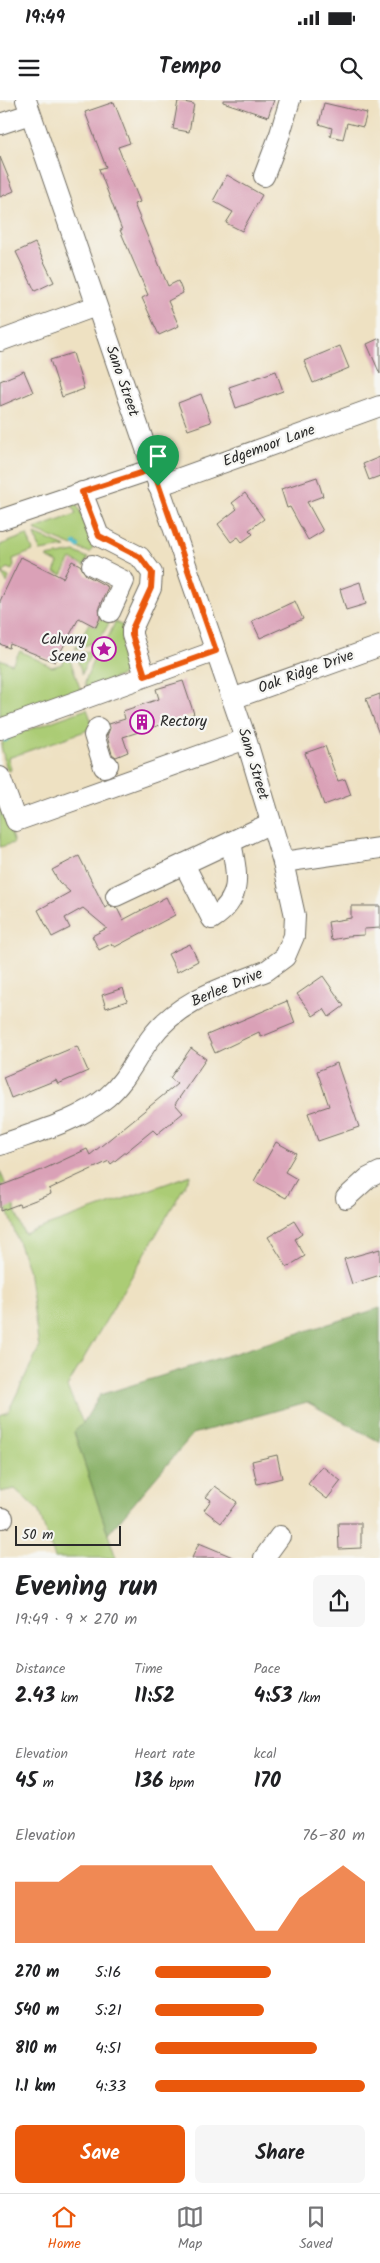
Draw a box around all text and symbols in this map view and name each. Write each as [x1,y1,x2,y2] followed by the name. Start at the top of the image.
[25,3,65,33] text: 19:49
[159,50,221,85] text: Tempo
[15,54,43,82] icon: menu
[337,54,365,82] icon: search
[99,342,145,420] street label: Sano Street
[219,418,319,474] street label: Edgemoor Lane
[137,435,179,486] pin
[144,442,172,470] icon: arrive
[41,628,87,669] place label: Calvary Scene
[91,636,117,662] place icon: Calvary Scene
[255,643,357,700] street label: Oak Ridge Drive
[129,709,155,735] building icon: Rectory
[160,710,208,734] place label: Rectory
[231,725,275,803] street label: Sano Street
[187,962,267,1014] street label: Berlee Drive
[15,1523,121,1546] scale bar
[22,1524,53,1546] text: 50 m
[15,1565,158,1610] text: Evening run
[313,1575,365,1627] button: share
[15,1607,137,1632] text: 19:49 · 9 × 270 m
[15,1658,65,1680] text: Distance
[134,1658,163,1680] text: Time
[254,1658,280,1680] text: Pace
[15,1680,55,1713] text: 2.43
[134,1680,175,1713] text: 11:52
[254,1680,292,1713] text: 4:53
[55,1687,78,1709] text: km
[292,1687,321,1709] text: /km
[15,1743,68,1765] text: Elevation
[134,1743,195,1765] text: Heart rate
[254,1743,276,1765] text: kcal
[15,1765,37,1798] text: 45
[134,1765,164,1798] text: 136
[254,1765,281,1798] text: 170
[37,1772,54,1794] text: m
[164,1772,194,1794] text: bpm
[15,1823,76,1848] text: Elevation
[302,1823,365,1848] text: 76–80 m
[15,1960,59,1985] text: 270 m
[95,1960,121,1985] text: 5:16
[15,1998,59,2023] text: 540 m
[95,1998,122,2023] text: 5:21
[15,2036,57,2061] text: 810 m
[95,2036,121,2061] text: 4:51
[15,2074,56,2099] text: 1.1 km
[95,2074,126,2099] text: 4:33
[15,2125,185,2183] button: Save
[195,2125,365,2183] button: Share
[48,2203,81,2255] tab: Home
[176,2203,204,2255] tab: Map
[299,2203,332,2255] tab: Saved

